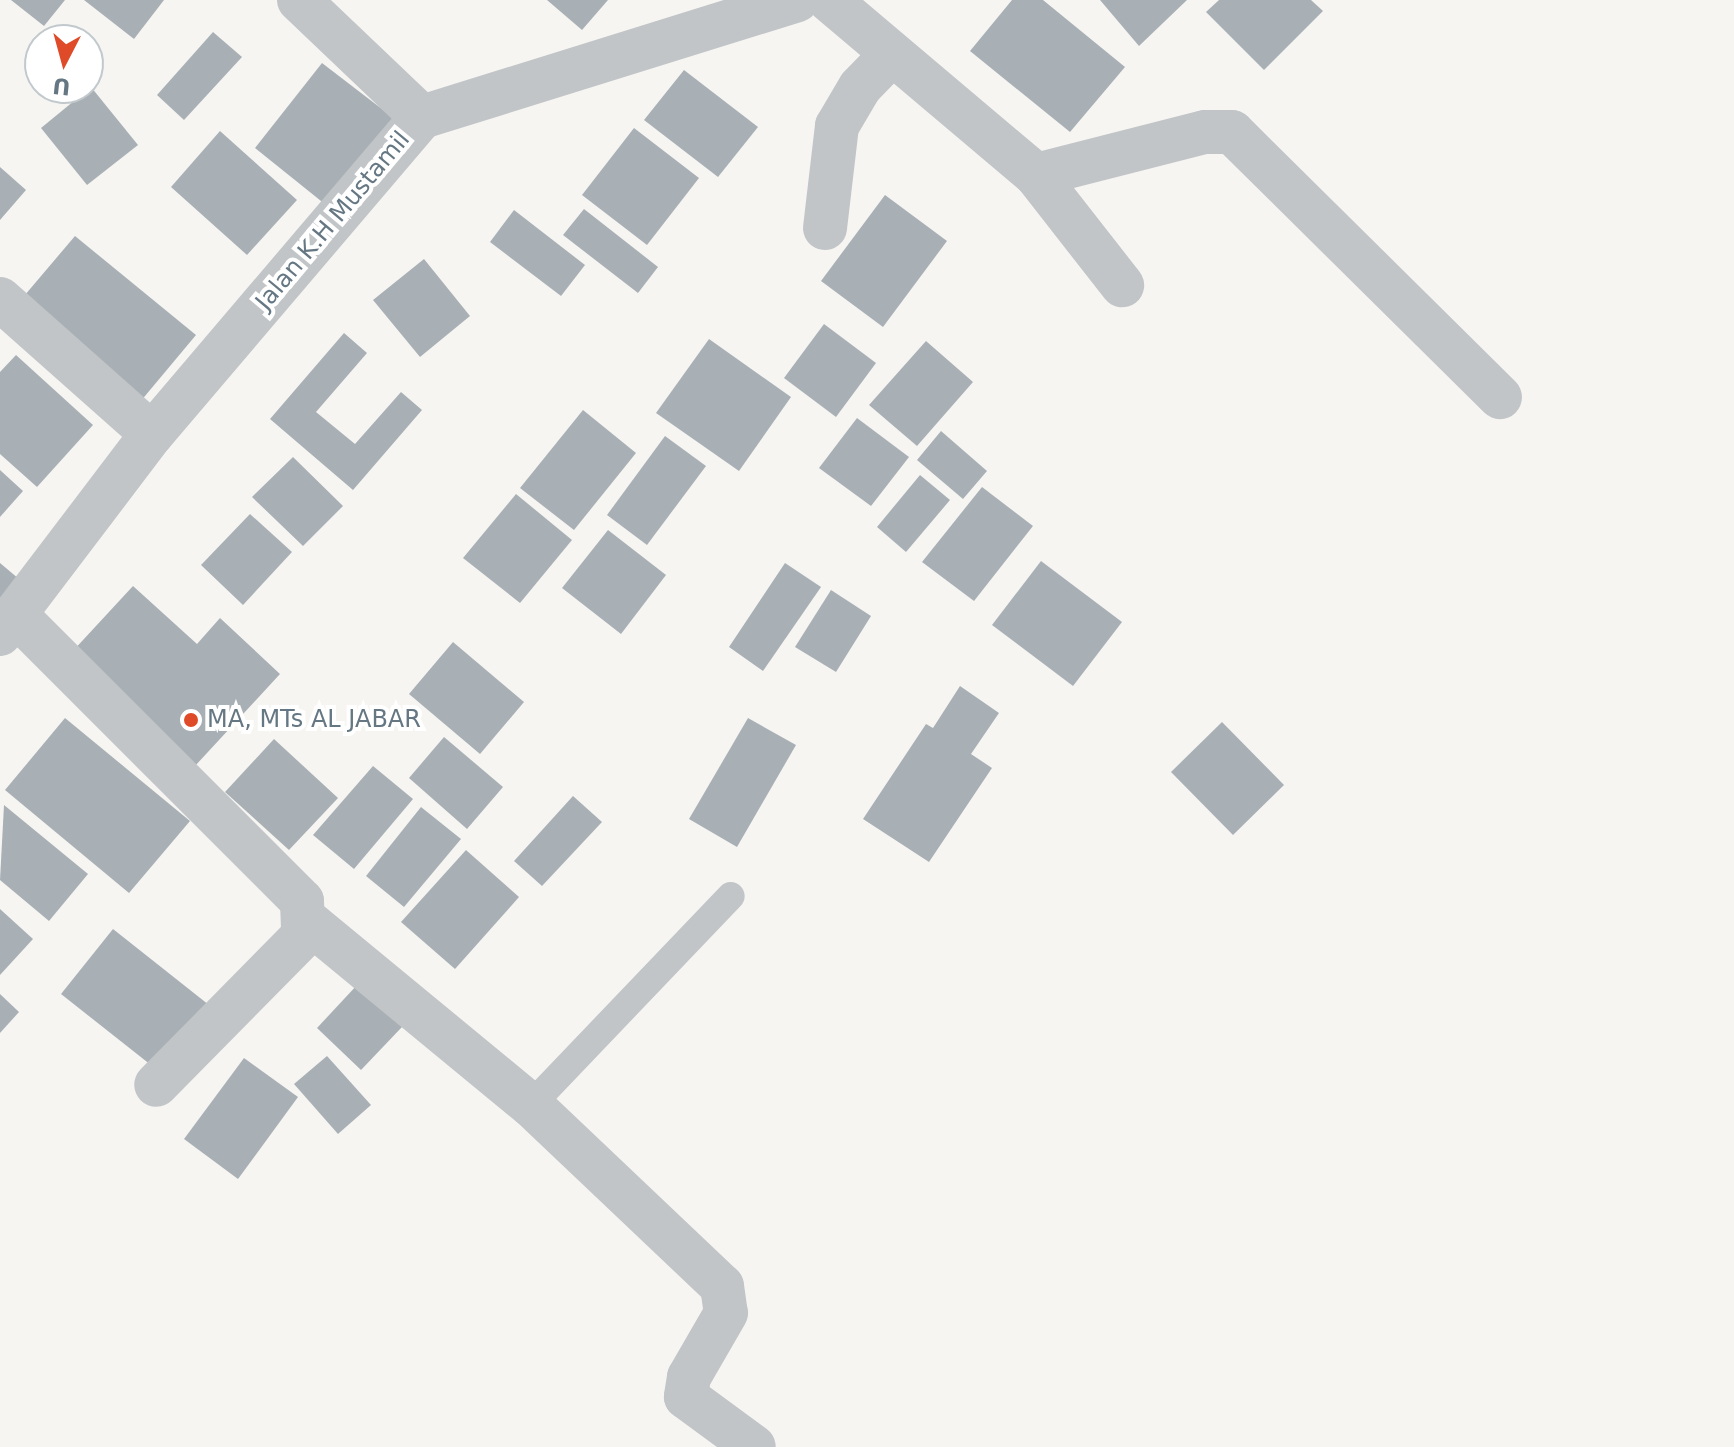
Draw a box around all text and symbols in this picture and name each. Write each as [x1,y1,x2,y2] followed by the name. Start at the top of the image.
[24,24,104,104] north arrow
[51,73,72,100] text: U
[250,126,416,316] street label: Jalan K.H Mustamil
[207,706,421,734] place label: MA, MTs AL JABAR
[182,711,200,729] marker: MA, MTs AL JABAR

